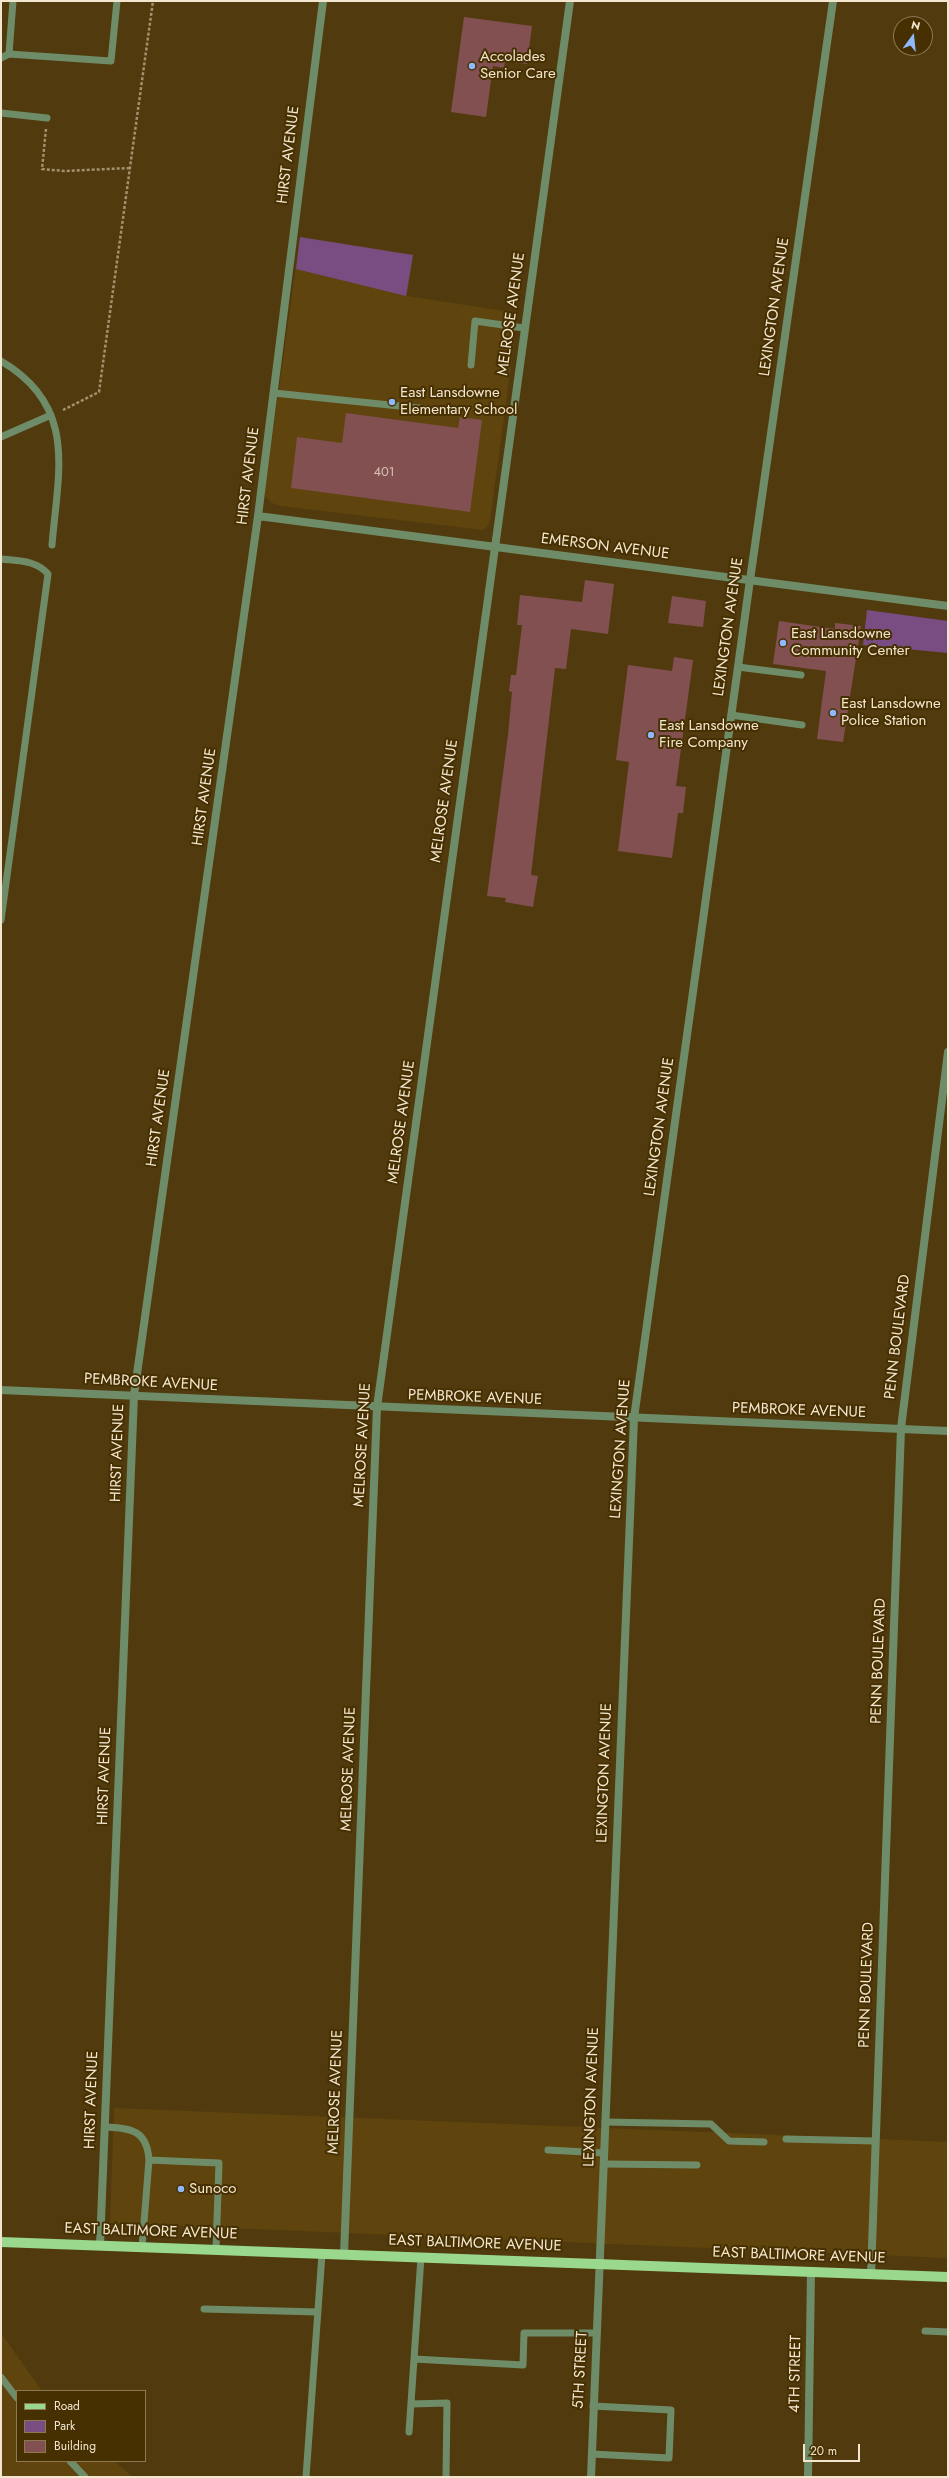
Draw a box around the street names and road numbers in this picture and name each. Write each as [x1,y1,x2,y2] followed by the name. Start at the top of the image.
[274,105,304,205] street label: HIRST AVENUE
[756,237,794,377] street label: LEXINGTON AVENUE
[494,251,530,377] street label: MELROSE AVENUE
[234,426,264,526] street label: HIRST AVENUE
[540,530,670,564] street label: EMERSON AVENUE
[710,557,748,697] street label: LEXINGTON AVENUE
[427,738,463,864] street label: MELROSE AVENUE
[189,747,221,847] street label: HIRST AVENUE
[641,1057,679,1197] street label: LEXINGTON AVENUE
[384,1059,420,1185] street label: MELROSE AVENUE
[143,1068,175,1168] street label: HIRST AVENUE
[881,1274,915,1400] street label: PENN BOULEVARD
[83,1370,219,1396] street label: PEMBROKE AVENUE
[607,1379,635,1519] street label: LEXINGTON AVENUE
[351,1383,375,1507] street label: MELROSE AVENUE
[408,1387,542,1409] street label: PEMBROKE AVENUE
[732,1400,866,1422] street label: PEMBROKE AVENUE
[107,1404,129,1502] street label: HIRST AVENUE
[868,1598,890,1724] street label: PENN BOULEVARD
[594,1703,616,1843] street label: LEXINGTON AVENUE
[338,1707,360,1831] street label: MELROSE AVENUE
[94,1727,116,1825] street label: HIRST AVENUE
[856,1922,878,2048] street label: PENN BOULEVARD
[581,2027,603,2167] street label: LEXINGTON AVENUE
[325,2030,347,2154] street label: MELROSE AVENUE
[81,2051,103,2149] street label: HIRST AVENUE
[64,2220,238,2244] street label: EAST BALTIMORE AVENUE
[388,2232,562,2256] street label: EAST BALTIMORE AVENUE
[712,2244,886,2268] street label: EAST BALTIMORE AVENUE
[570,2331,592,2409] street label: 5TH STREET
[786,2335,806,2413] street label: 4TH STREET

